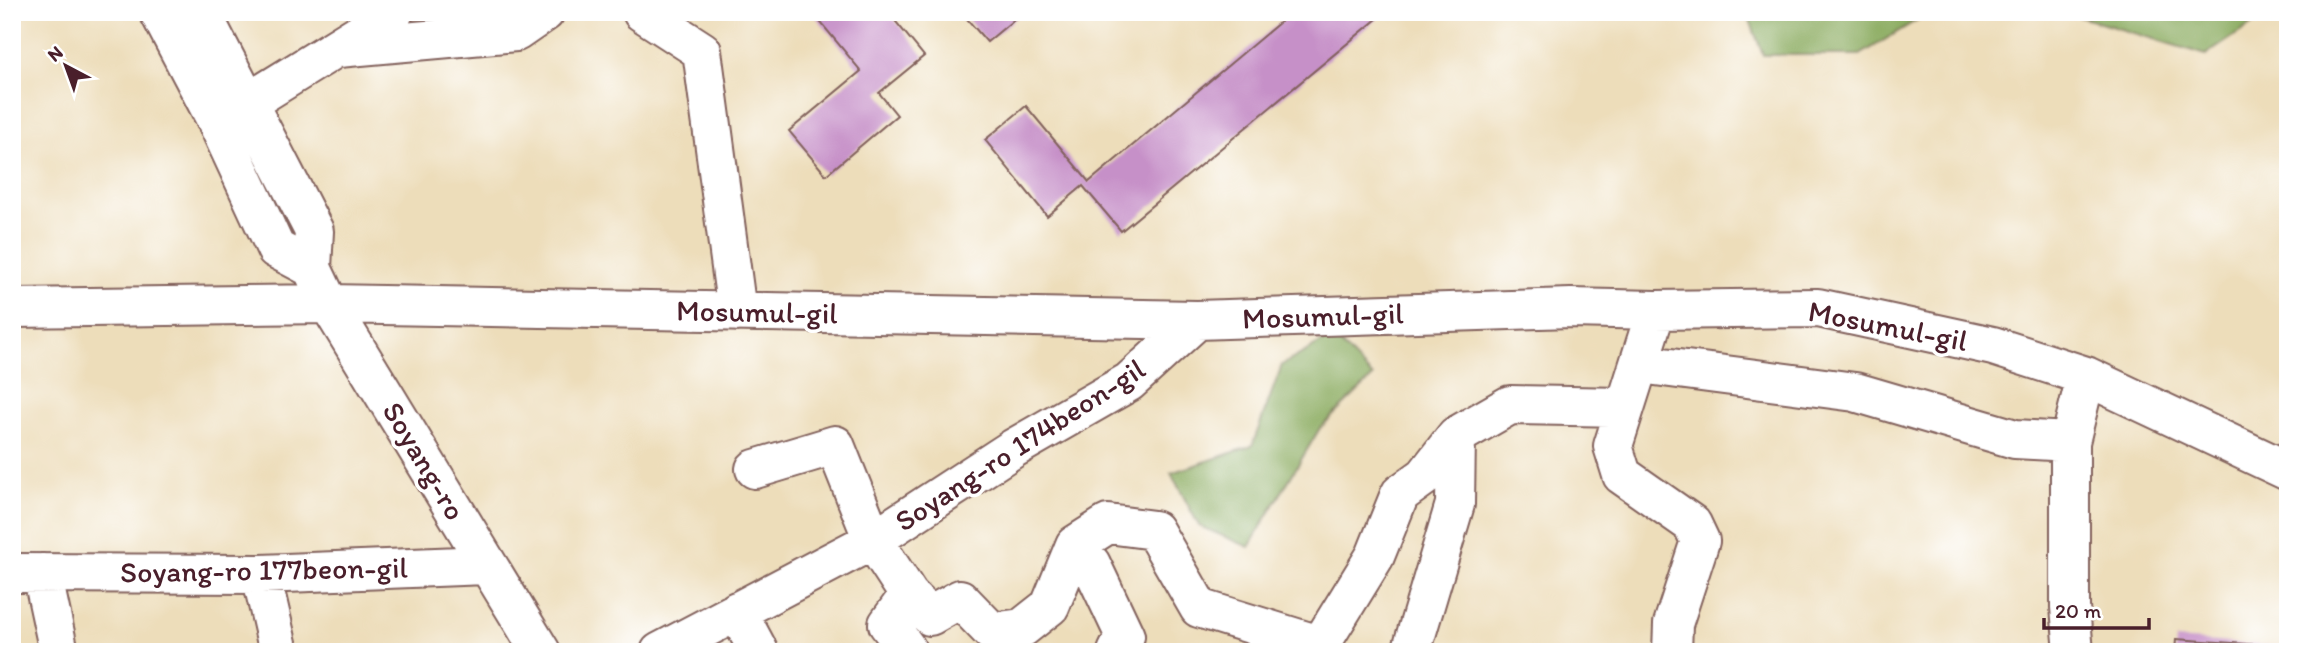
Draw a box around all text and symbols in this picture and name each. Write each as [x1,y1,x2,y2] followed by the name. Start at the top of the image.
[32,32,102,102] north arrow
[43,41,68,66] text: N
[676,292,839,331] street label: Mosumul-gil
[1805,292,1971,359] street label: Mosumul-gil
[1242,294,1405,337] street label: Mosumul-gil
[888,350,1152,539] street label: Soyang-ro 174beon-gil
[375,395,474,527] street label: Soyang-ro
[120,548,409,591] street label: Soyang-ro 177beon-gil
[2044,587,2150,631] scale bar
[2055,598,2102,623] text: 20 m

